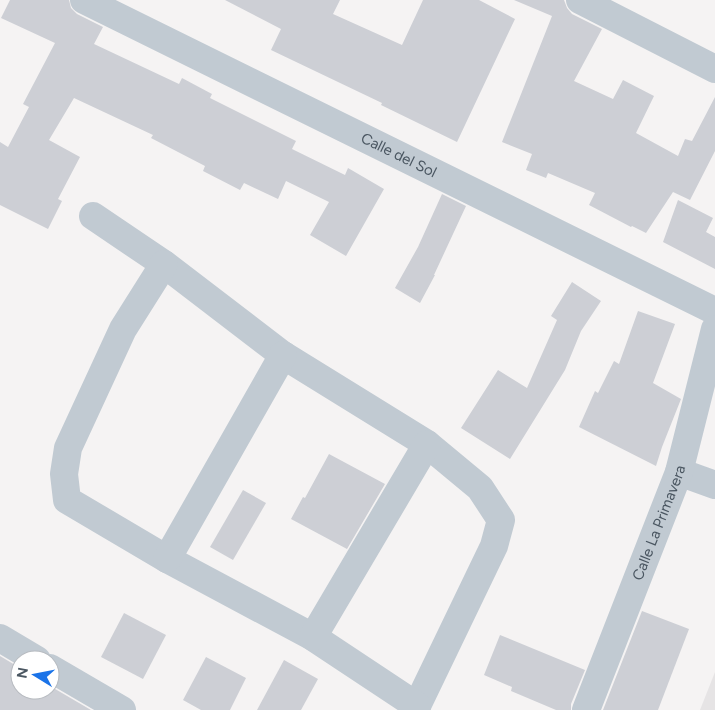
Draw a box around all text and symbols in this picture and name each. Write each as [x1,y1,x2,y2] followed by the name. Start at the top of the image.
[358,129,440,181] street label: Calle del Sol
[629,463,689,583] street label: Calle La Primavera
[10,650,60,700] north arrow
[13,666,32,680] text: N

